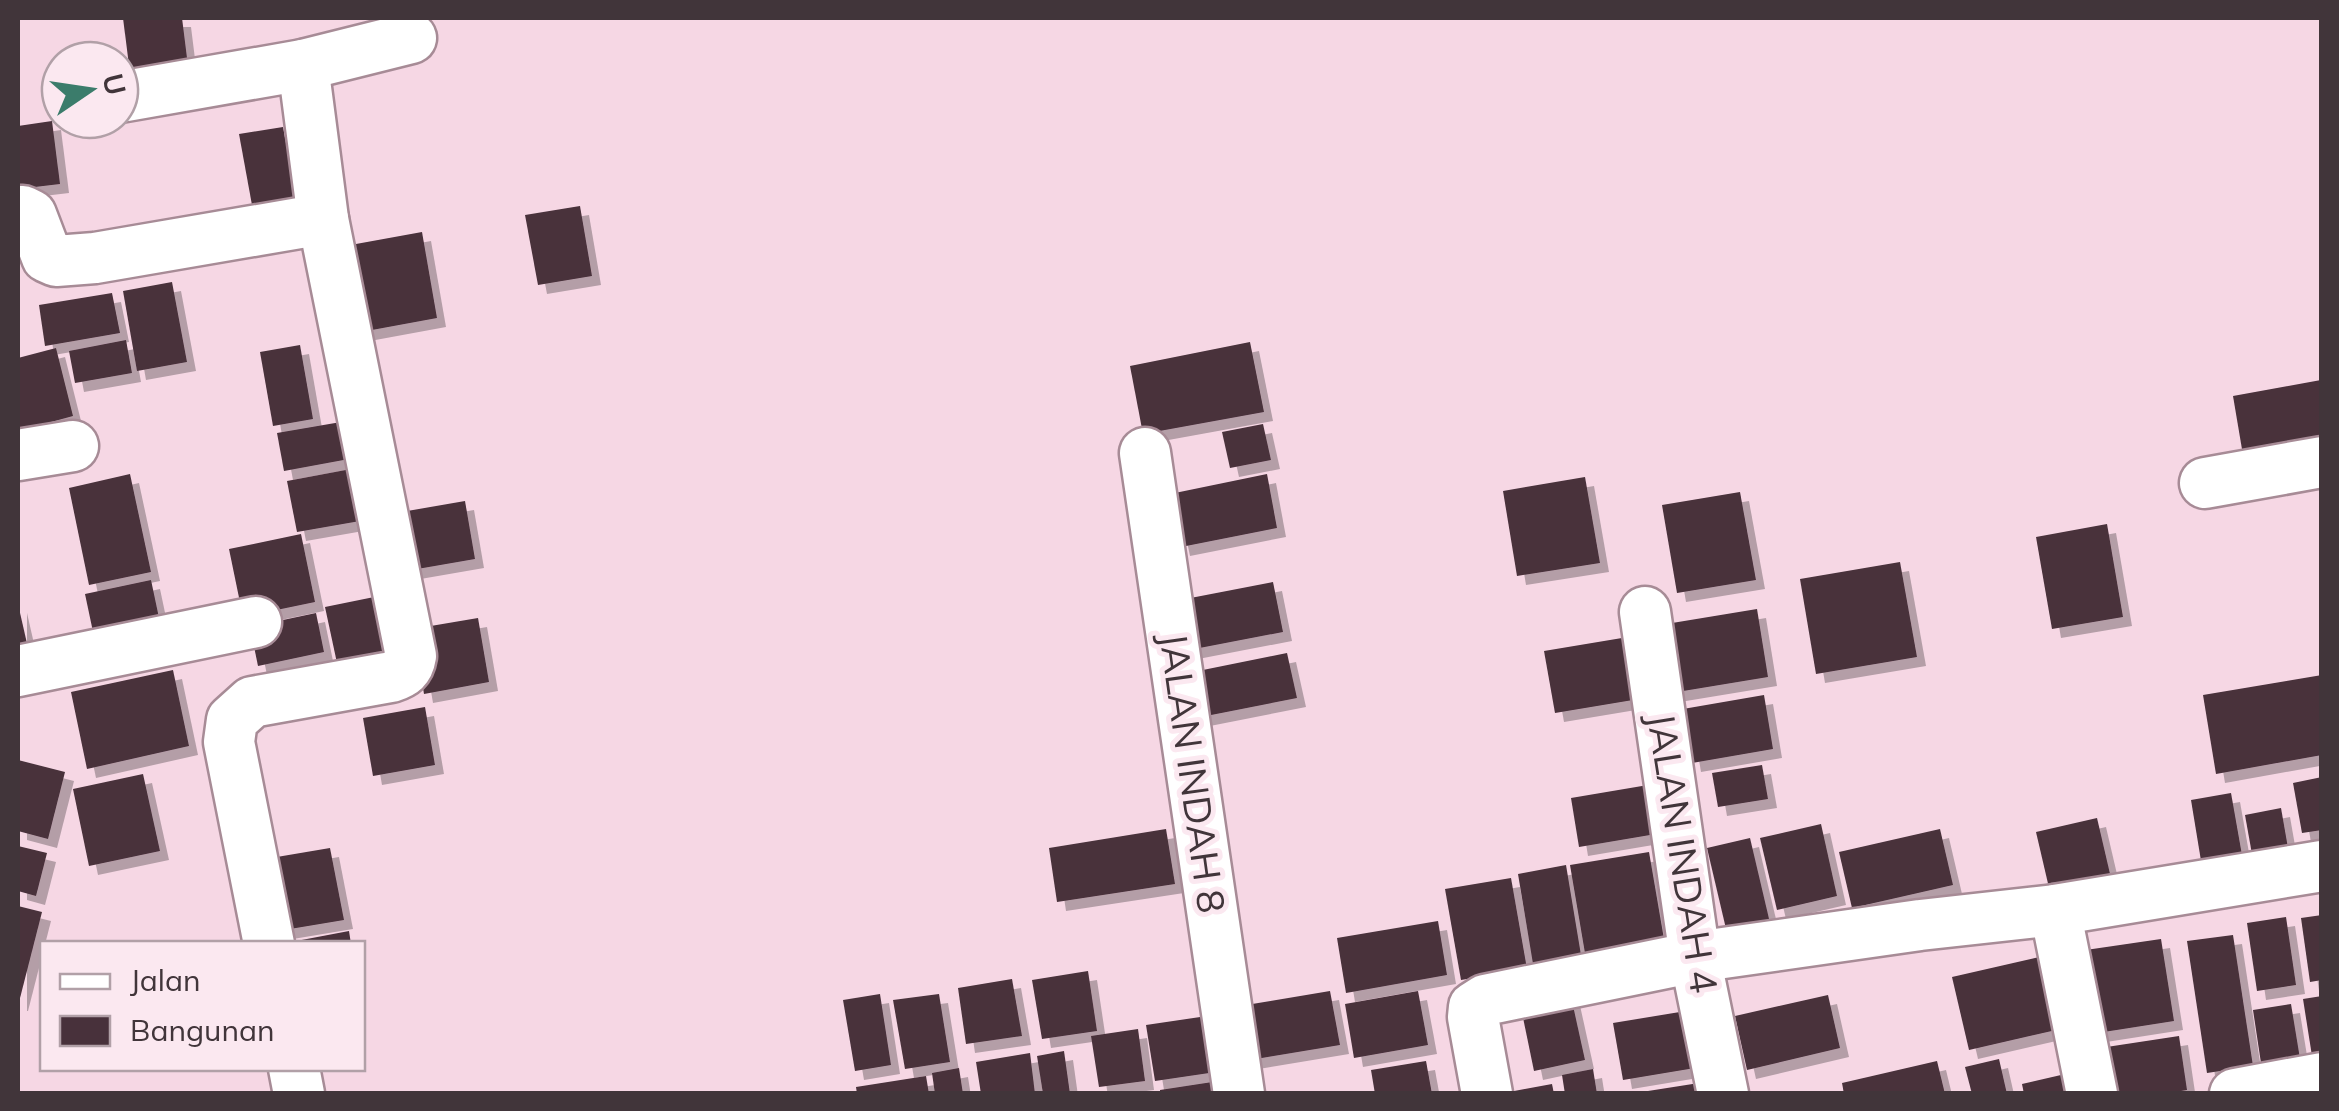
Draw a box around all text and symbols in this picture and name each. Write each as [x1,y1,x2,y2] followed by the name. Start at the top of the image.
[40,40,140,140] north arrow
[95,70,134,98] text: U
[1150,630,1236,916] street label: JALAN INDAH 8
[1637,710,1729,996] street label: JALAN INDAH 4
[40,941,365,1071] legend
[130,961,201,999] text: Jalan
[130,1011,275,1049] text: Bangunan

